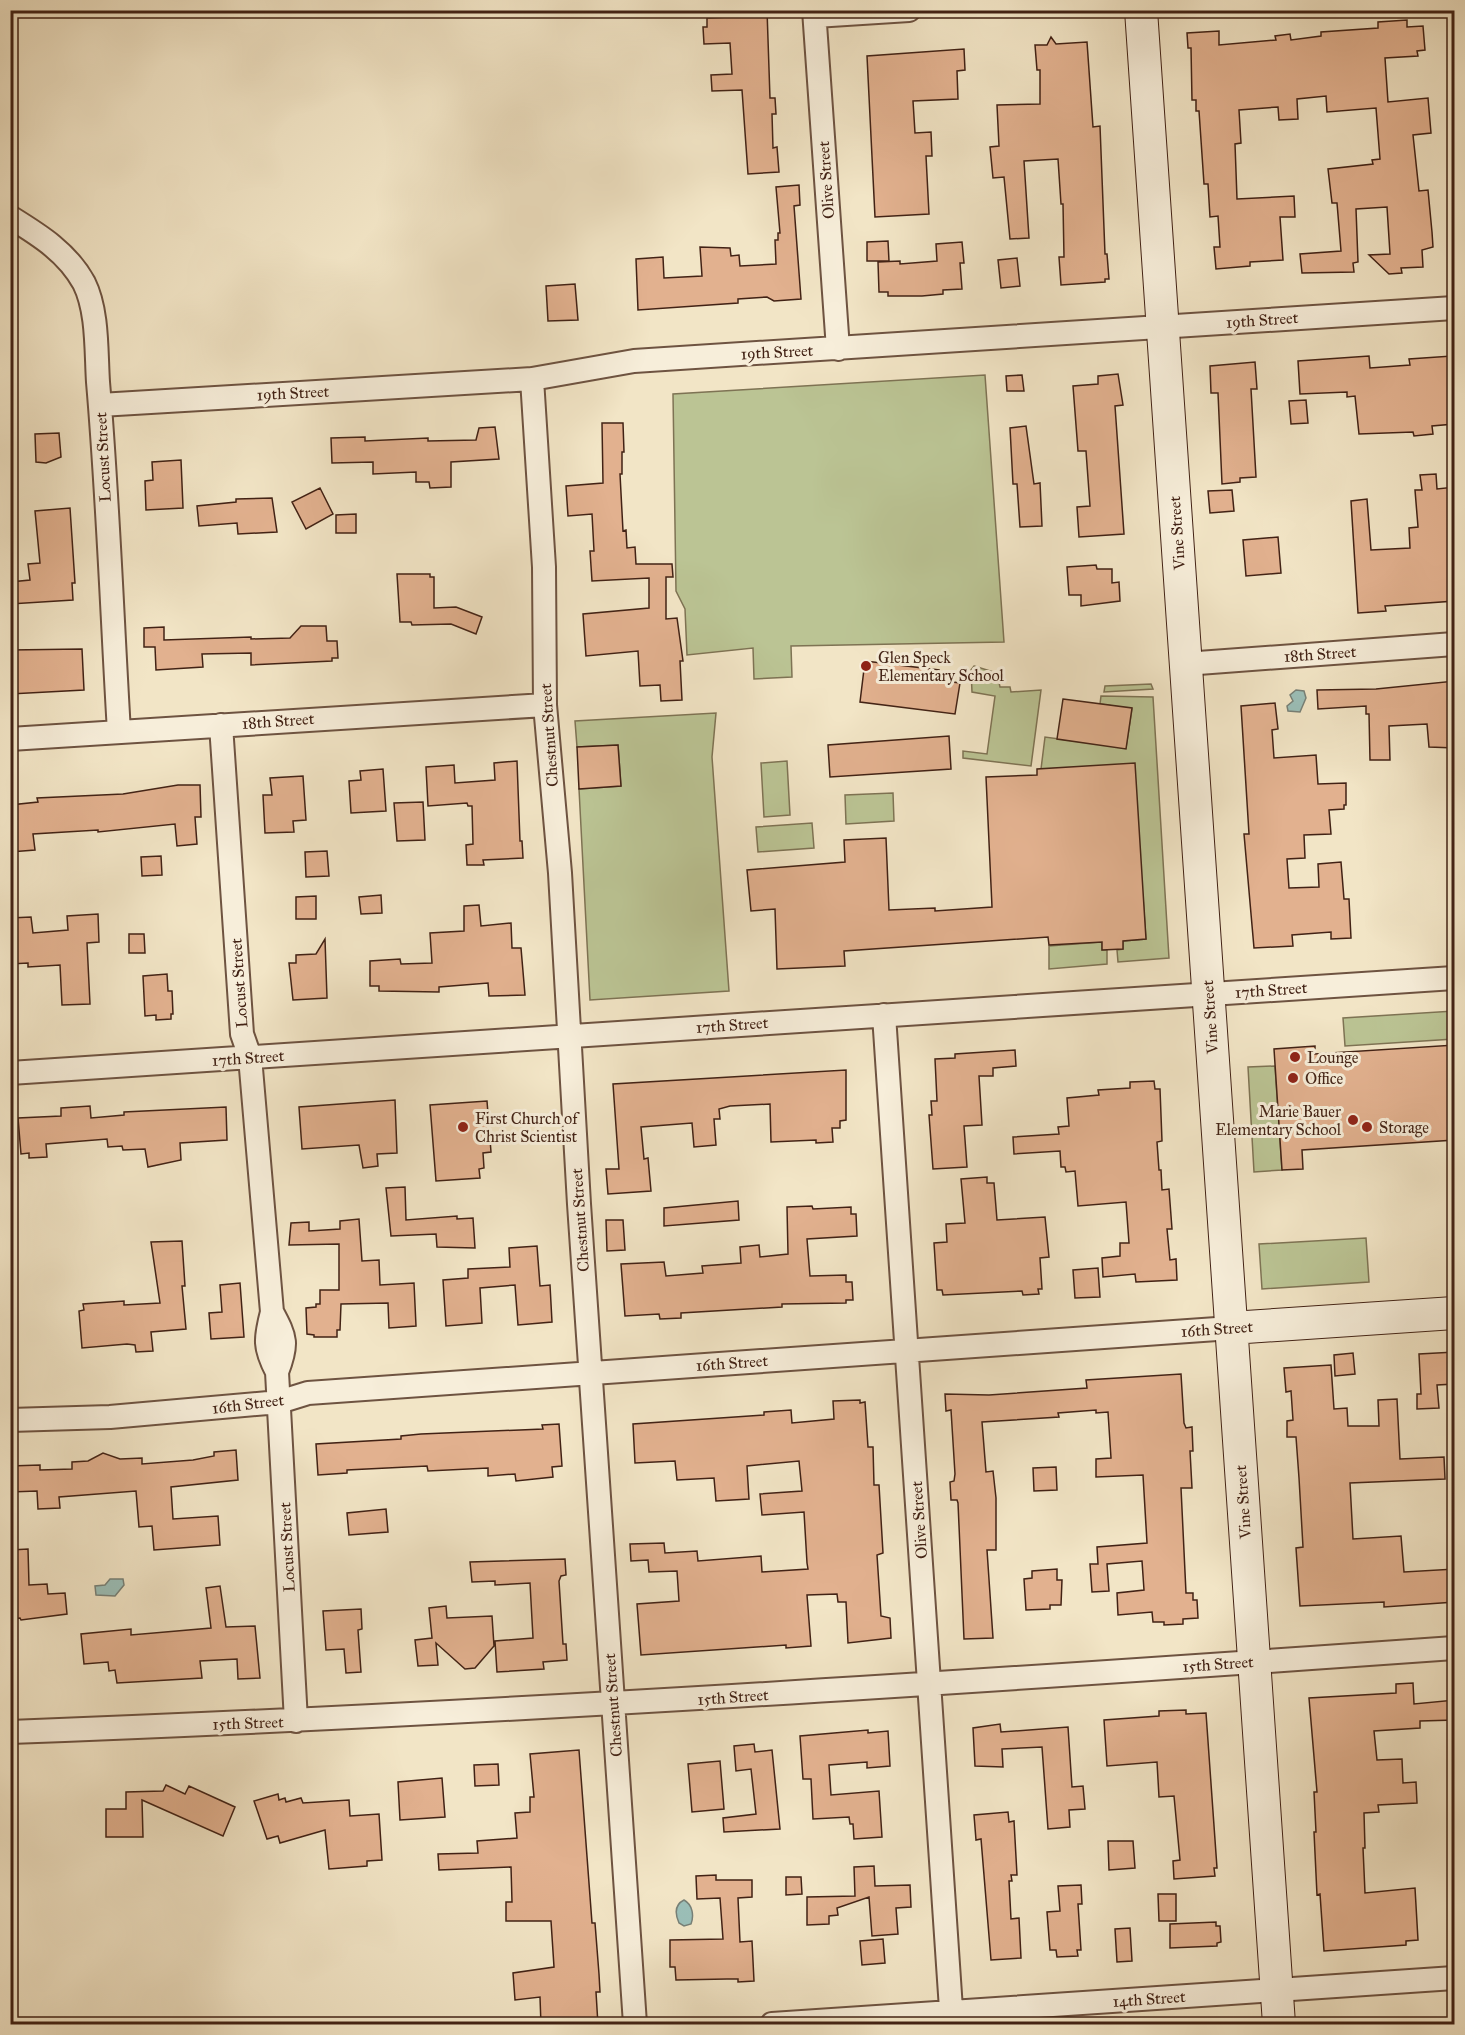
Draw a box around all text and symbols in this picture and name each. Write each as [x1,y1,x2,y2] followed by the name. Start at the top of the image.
[814,140,838,220] street label: Olive Street
[1225,308,1299,332] street label: 19th Street
[740,341,814,363] street label: 19th Street
[256,382,330,404] street label: 19th Street
[91,411,115,502] street label: Locust Street
[1165,495,1189,572] street label: Vine Street
[1283,642,1357,666] street label: 18th Street
[878,648,1004,685] place label: Glen Speck Elementary School
[859,659,873,673] marker: Glen Speck Elementary School
[536,682,562,787] street label: Chestnut Street
[241,709,315,733] street label: 18th Street
[226,937,252,1029] street label: Locust Street
[1234,978,1308,1002] street label: 17th Street
[1198,979,1222,1056] street label: Vine Street
[695,1013,769,1037] street label: 17th Street
[211,1046,285,1070] street label: 17th Street
[1307,1048,1359,1068] place label: Lounge
[1288,1050,1302,1064] marker: Lounge
[1305,1069,1344,1088] place label: Office
[1286,1071,1300,1085] marker: Office
[1215,1102,1342,1139] place label: Marie Bauer Elementary School
[475,1109,580,1146] place label: First Church of Christ Scientist
[1346,1113,1360,1127] marker: Marie Bauer Elementary School
[1379,1118,1429,1138] place label: Storage
[456,1120,470,1134] marker: First Church of Christ Scientist
[1360,1120,1374,1134] marker: Storage
[567,1167,593,1272] street label: Chestnut Street
[1180,1317,1254,1341] street label: 16th Street
[695,1351,769,1375] street label: 16th Street
[211,1390,285,1418] street label: 16th Street
[1231,1464,1255,1541] street label: Vine Street
[907,1480,931,1560] street label: Olive Street
[275,1501,299,1592] street label: Locust Street
[600,1652,626,1757] street label: Chestnut Street
[1182,1652,1255,1676] street label: 15th Street
[697,1685,770,1709] street label: 15th Street
[212,1712,284,1734] street label: 15th Street
[1112,1987,1186,2011] street label: 14th Street

